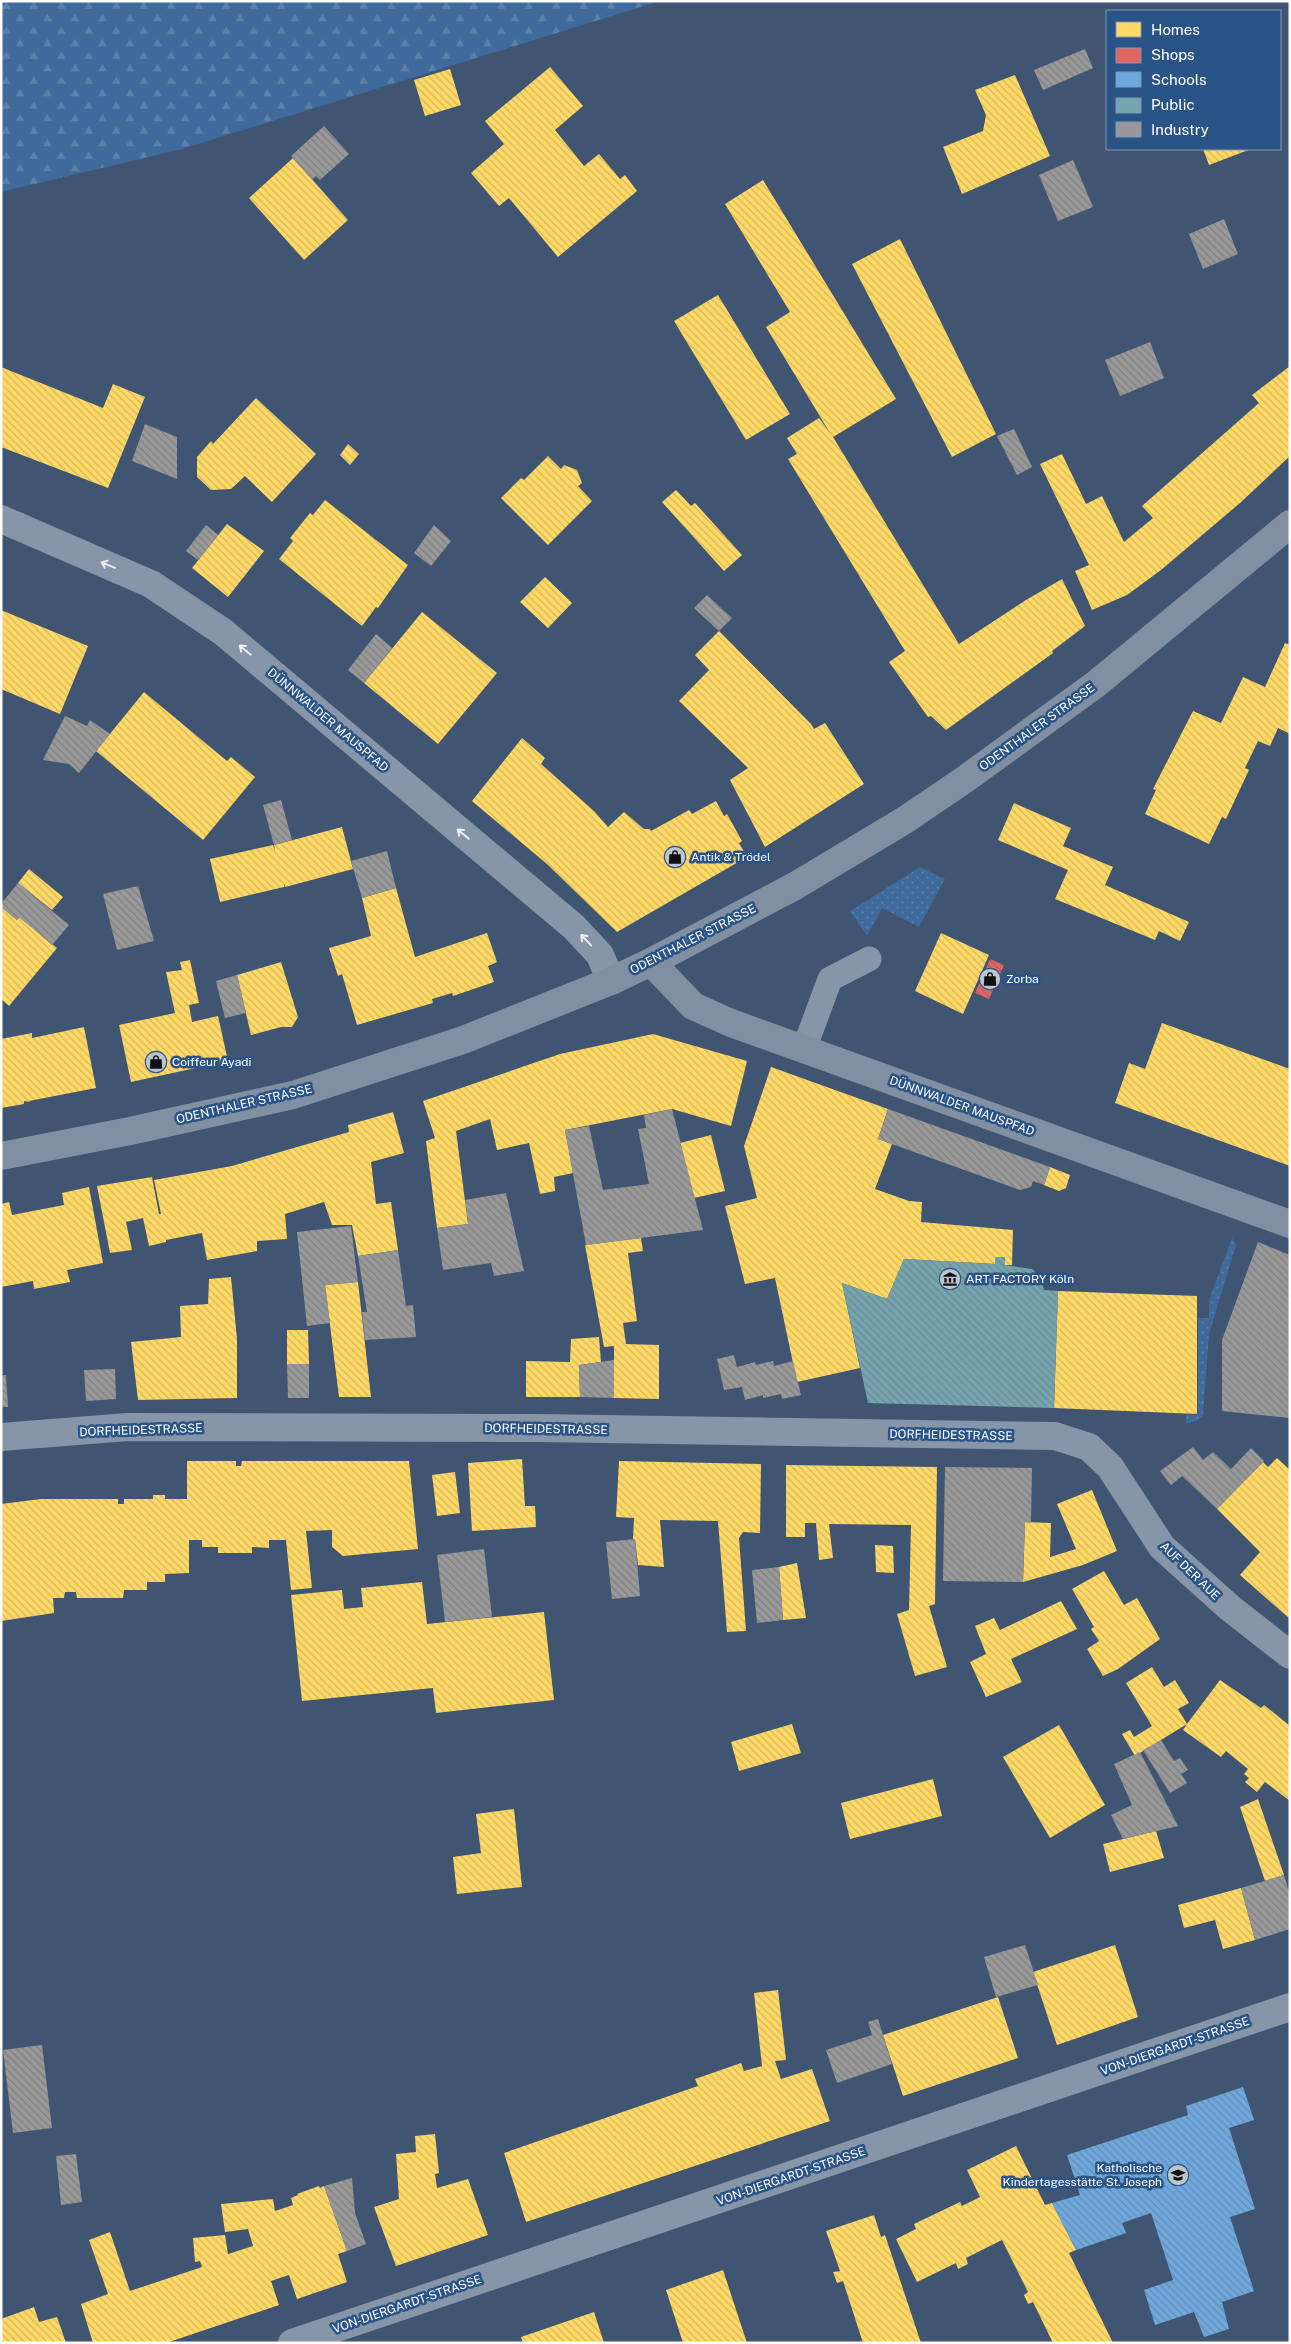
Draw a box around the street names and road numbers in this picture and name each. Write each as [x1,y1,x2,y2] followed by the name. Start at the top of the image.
[265,665,391,775] street label: DÜNNWALDER MAUSPFAD
[977,680,1097,774] street label: ODENTHALER STRASSE
[628,901,758,977] street label: ODENTHALER STRASSE
[888,1073,1036,1139] street label: DÜNNWALDER MAUSPFAD
[175,1082,313,1126] street label: ODENTHALER STRASSE
[79,1421,203,1439] street label: DORFHEIDESTRASSE
[484,1421,608,1437] street label: DORFHEIDESTRASSE
[889,1427,1013,1443] street label: DORFHEIDESTRASSE
[1157,1539,1223,1603] street label: AUF DER AUE
[1099,2014,1251,2078] street label: VON-DIERGARDT-STRASSE
[715,2144,867,2208] street label: VON-DIERGARDT-STRASSE
[331,2272,483,2336] street label: VON-DIERGARDT-STRASSE

